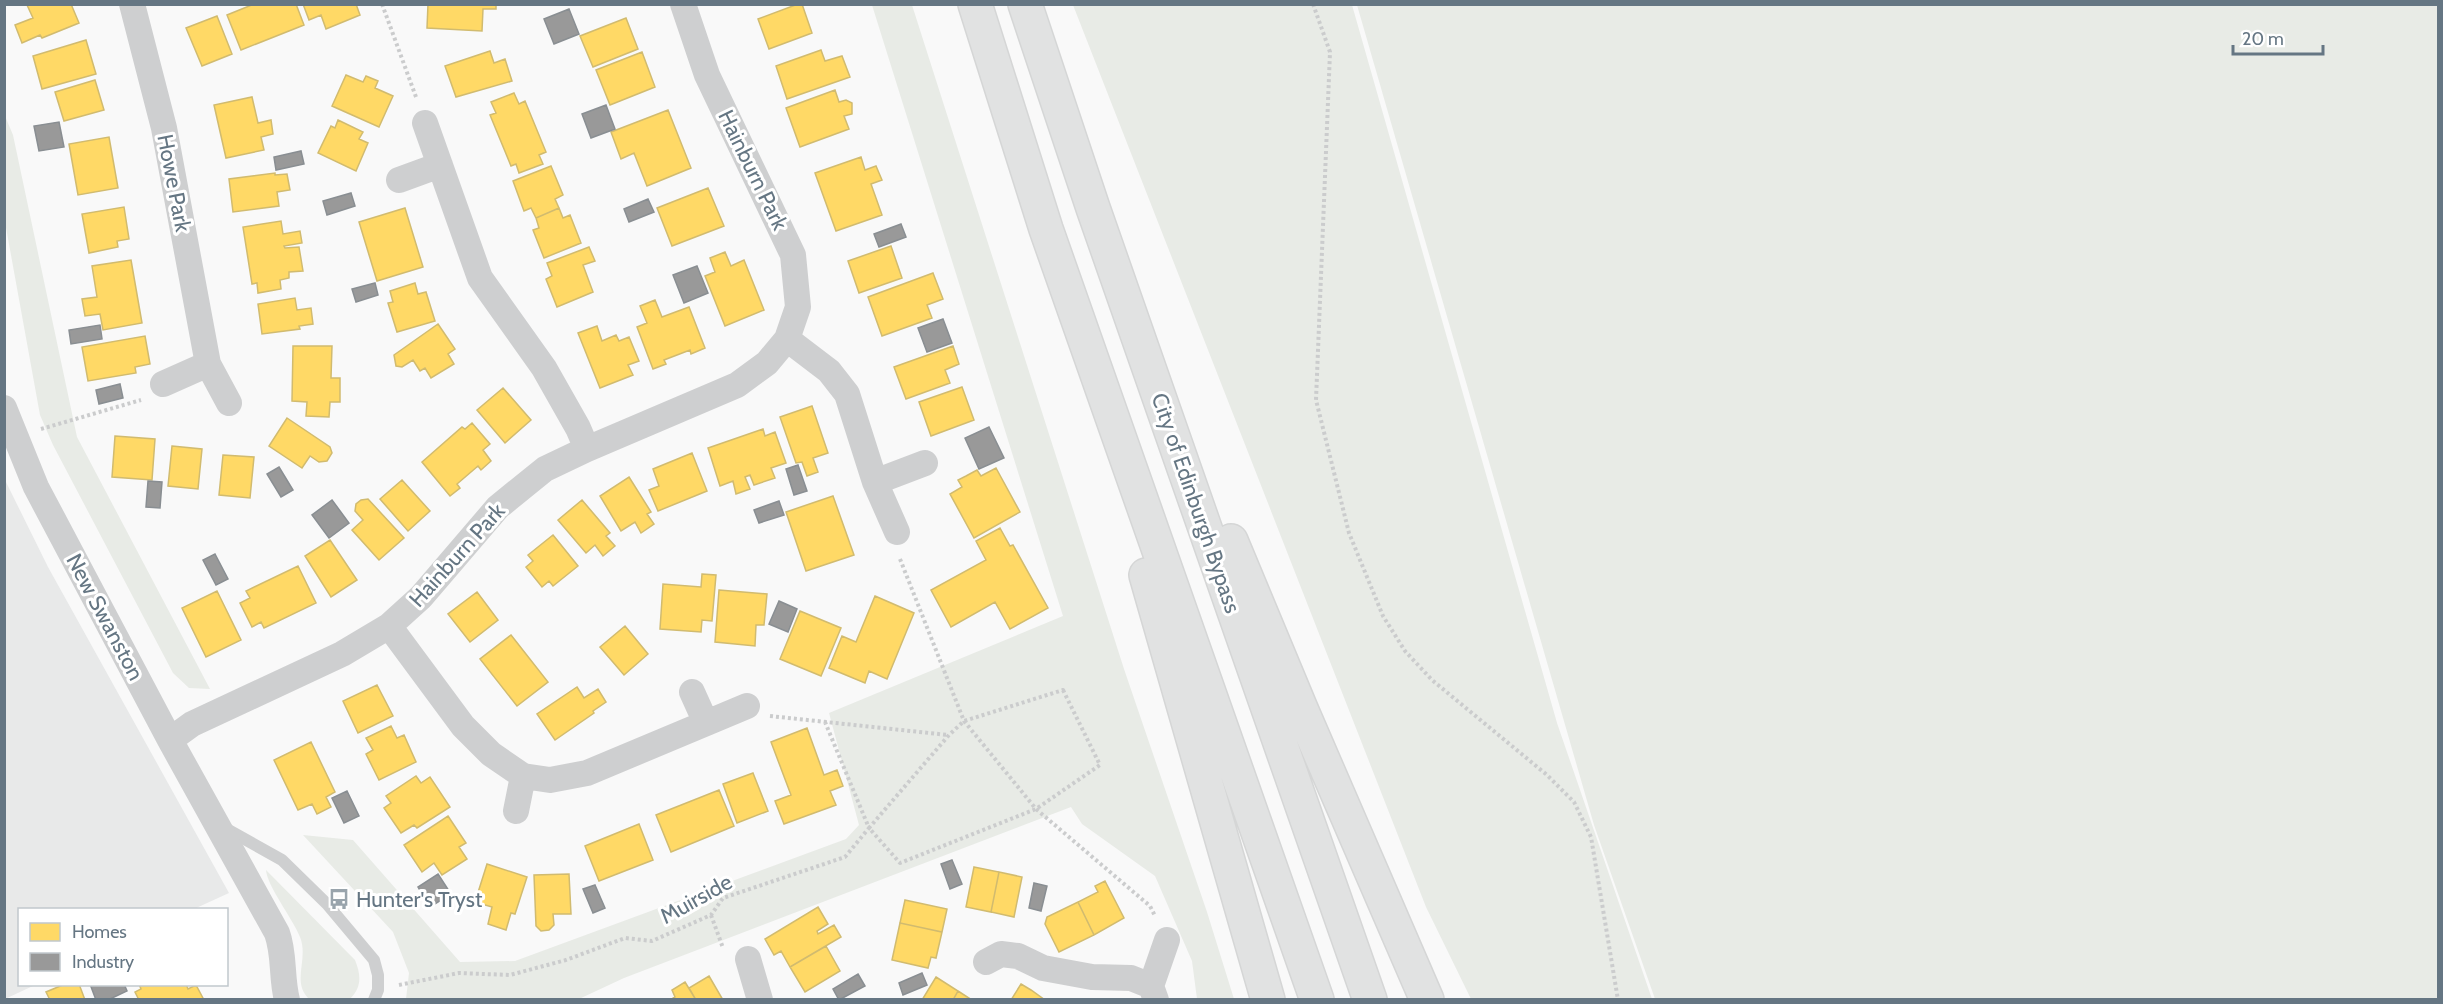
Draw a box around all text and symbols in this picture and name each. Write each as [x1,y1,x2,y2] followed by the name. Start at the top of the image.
[2233,18,2323,56] scale bar
[2242,28,2284,50] text: 20 m
[712,105,794,235] street label: Hainburn Park
[151,132,197,234] street label: Howe Park
[1146,389,1246,617] street label: City of Edinburgh Bypass
[403,497,511,612] street label: Hainburn Park
[60,549,150,685] street label: New Swanston
[655,868,737,930] street label: Muirside
[356,886,483,913] place label: Hunter's Tryst
[327,887,351,911] bus stop icon: Hunter's Tryst
[18,908,228,986] legend
[72,921,127,943] text: Homes
[72,951,134,973] text: Industry

